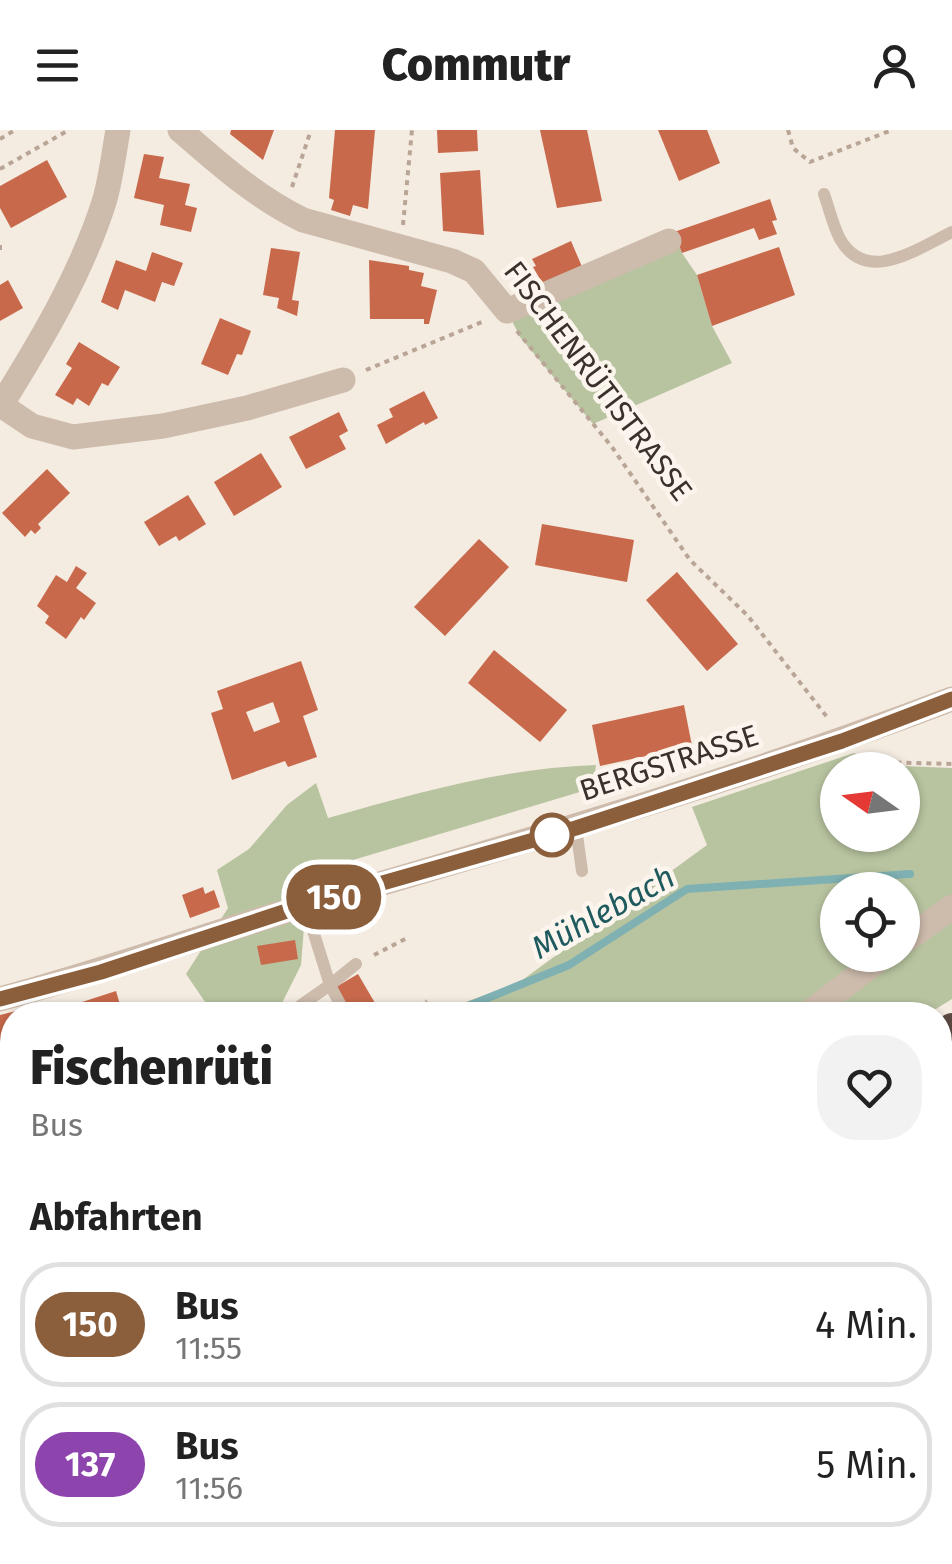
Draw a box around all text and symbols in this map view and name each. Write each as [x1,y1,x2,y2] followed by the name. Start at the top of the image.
[30,38,85,93] icon: menu
[382,38,570,92] text: Commutr
[867,38,922,93] icon: person
[496,254,700,508] street label: FISCHENRÜTISTRASSE
[575,717,763,809] street label: BERGSTRASSE
[820,752,920,852] north arrow
[820,752,920,972] map controls
[531,814,573,856] unlabelled marker
[525,857,681,967] water label: Mühlebach
[276,864,392,930] line badge: 150
[820,872,920,972] button: locate
[306,876,362,918] text: 150
[817,1035,922,1140] button: heart
[30,1039,273,1097] text: Fischenrüti
[30,1106,83,1144] text: Bus
[30,1194,203,1240] text: Abfahrten
[175,1283,239,1329] text: Bus
[815,1302,917,1348] text: 4 Min.
[62,1303,118,1345] text: 150
[175,1329,242,1367] text: 11:55
[175,1423,239,1469] text: Bus
[816,1442,917,1488] text: 5 Min.
[65,1443,115,1485] text: 137
[175,1469,243,1507] text: 11:56

